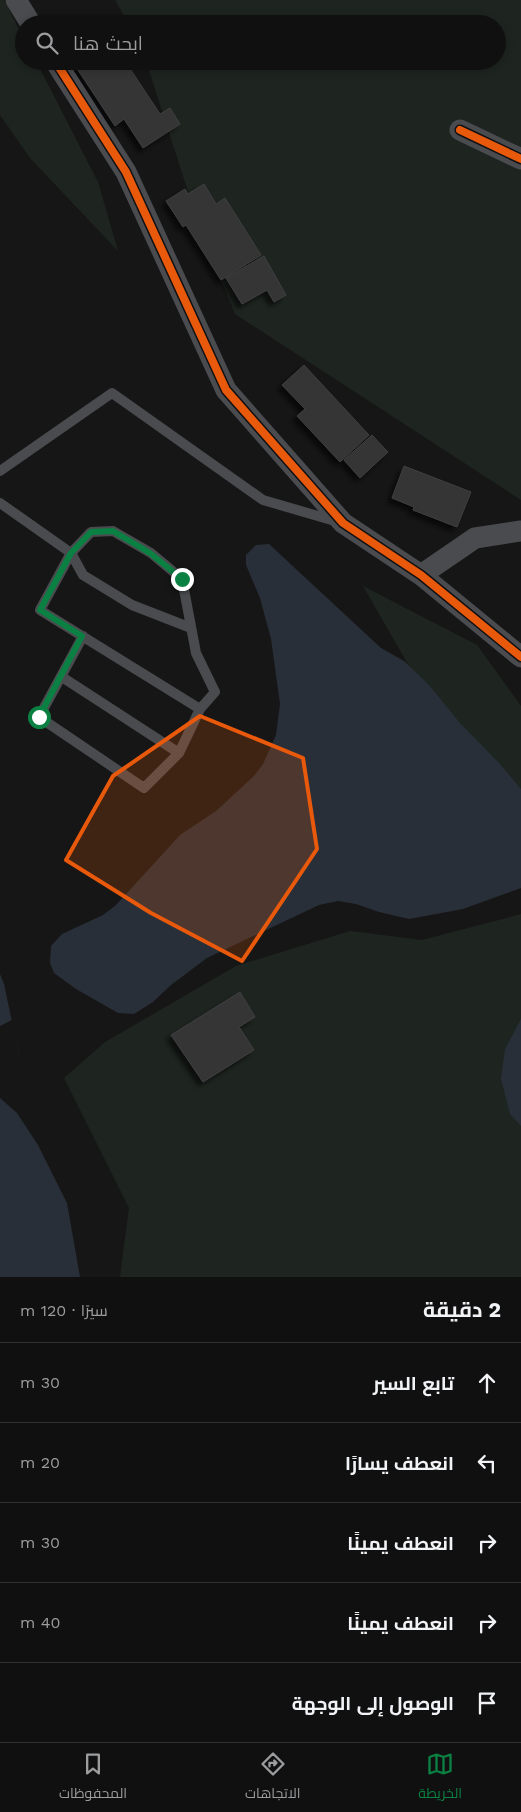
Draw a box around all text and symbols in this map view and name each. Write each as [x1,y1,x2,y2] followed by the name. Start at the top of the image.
[15,15,506,70] search box
[33,29,61,57] icon: search
[73,32,143,55] text: ابحث هنا
[171,568,194,591] route end
[28,706,51,729] route start
[423,1297,501,1322] text: 2 دقيقة
[20,1301,108,1320] text: سيرًا · 120 m
[473,1369,501,1397] icon: ahead
[373,1372,454,1395] text: تابع السير
[20,1373,60,1392] text: 30 m
[473,1449,501,1477] icon: left
[345,1452,454,1475] text: انعطف يسارًا
[20,1453,60,1472] text: 20 m
[473,1529,501,1557] icon: right
[347,1532,454,1555] text: انعطف يمينًا
[20,1533,60,1552] text: 30 m
[473,1609,501,1637] icon: right
[347,1612,454,1635] text: انعطف يمينًا
[20,1613,60,1632] text: 40 m
[473,1689,501,1717] icon: arrive
[292,1692,454,1715] text: الوصول إلى الوجهة
[59,1750,127,1806] tab: المحفوظات
[245,1750,300,1806] tab: الاتجاهات
[418,1750,462,1806] tab: الخريطة

